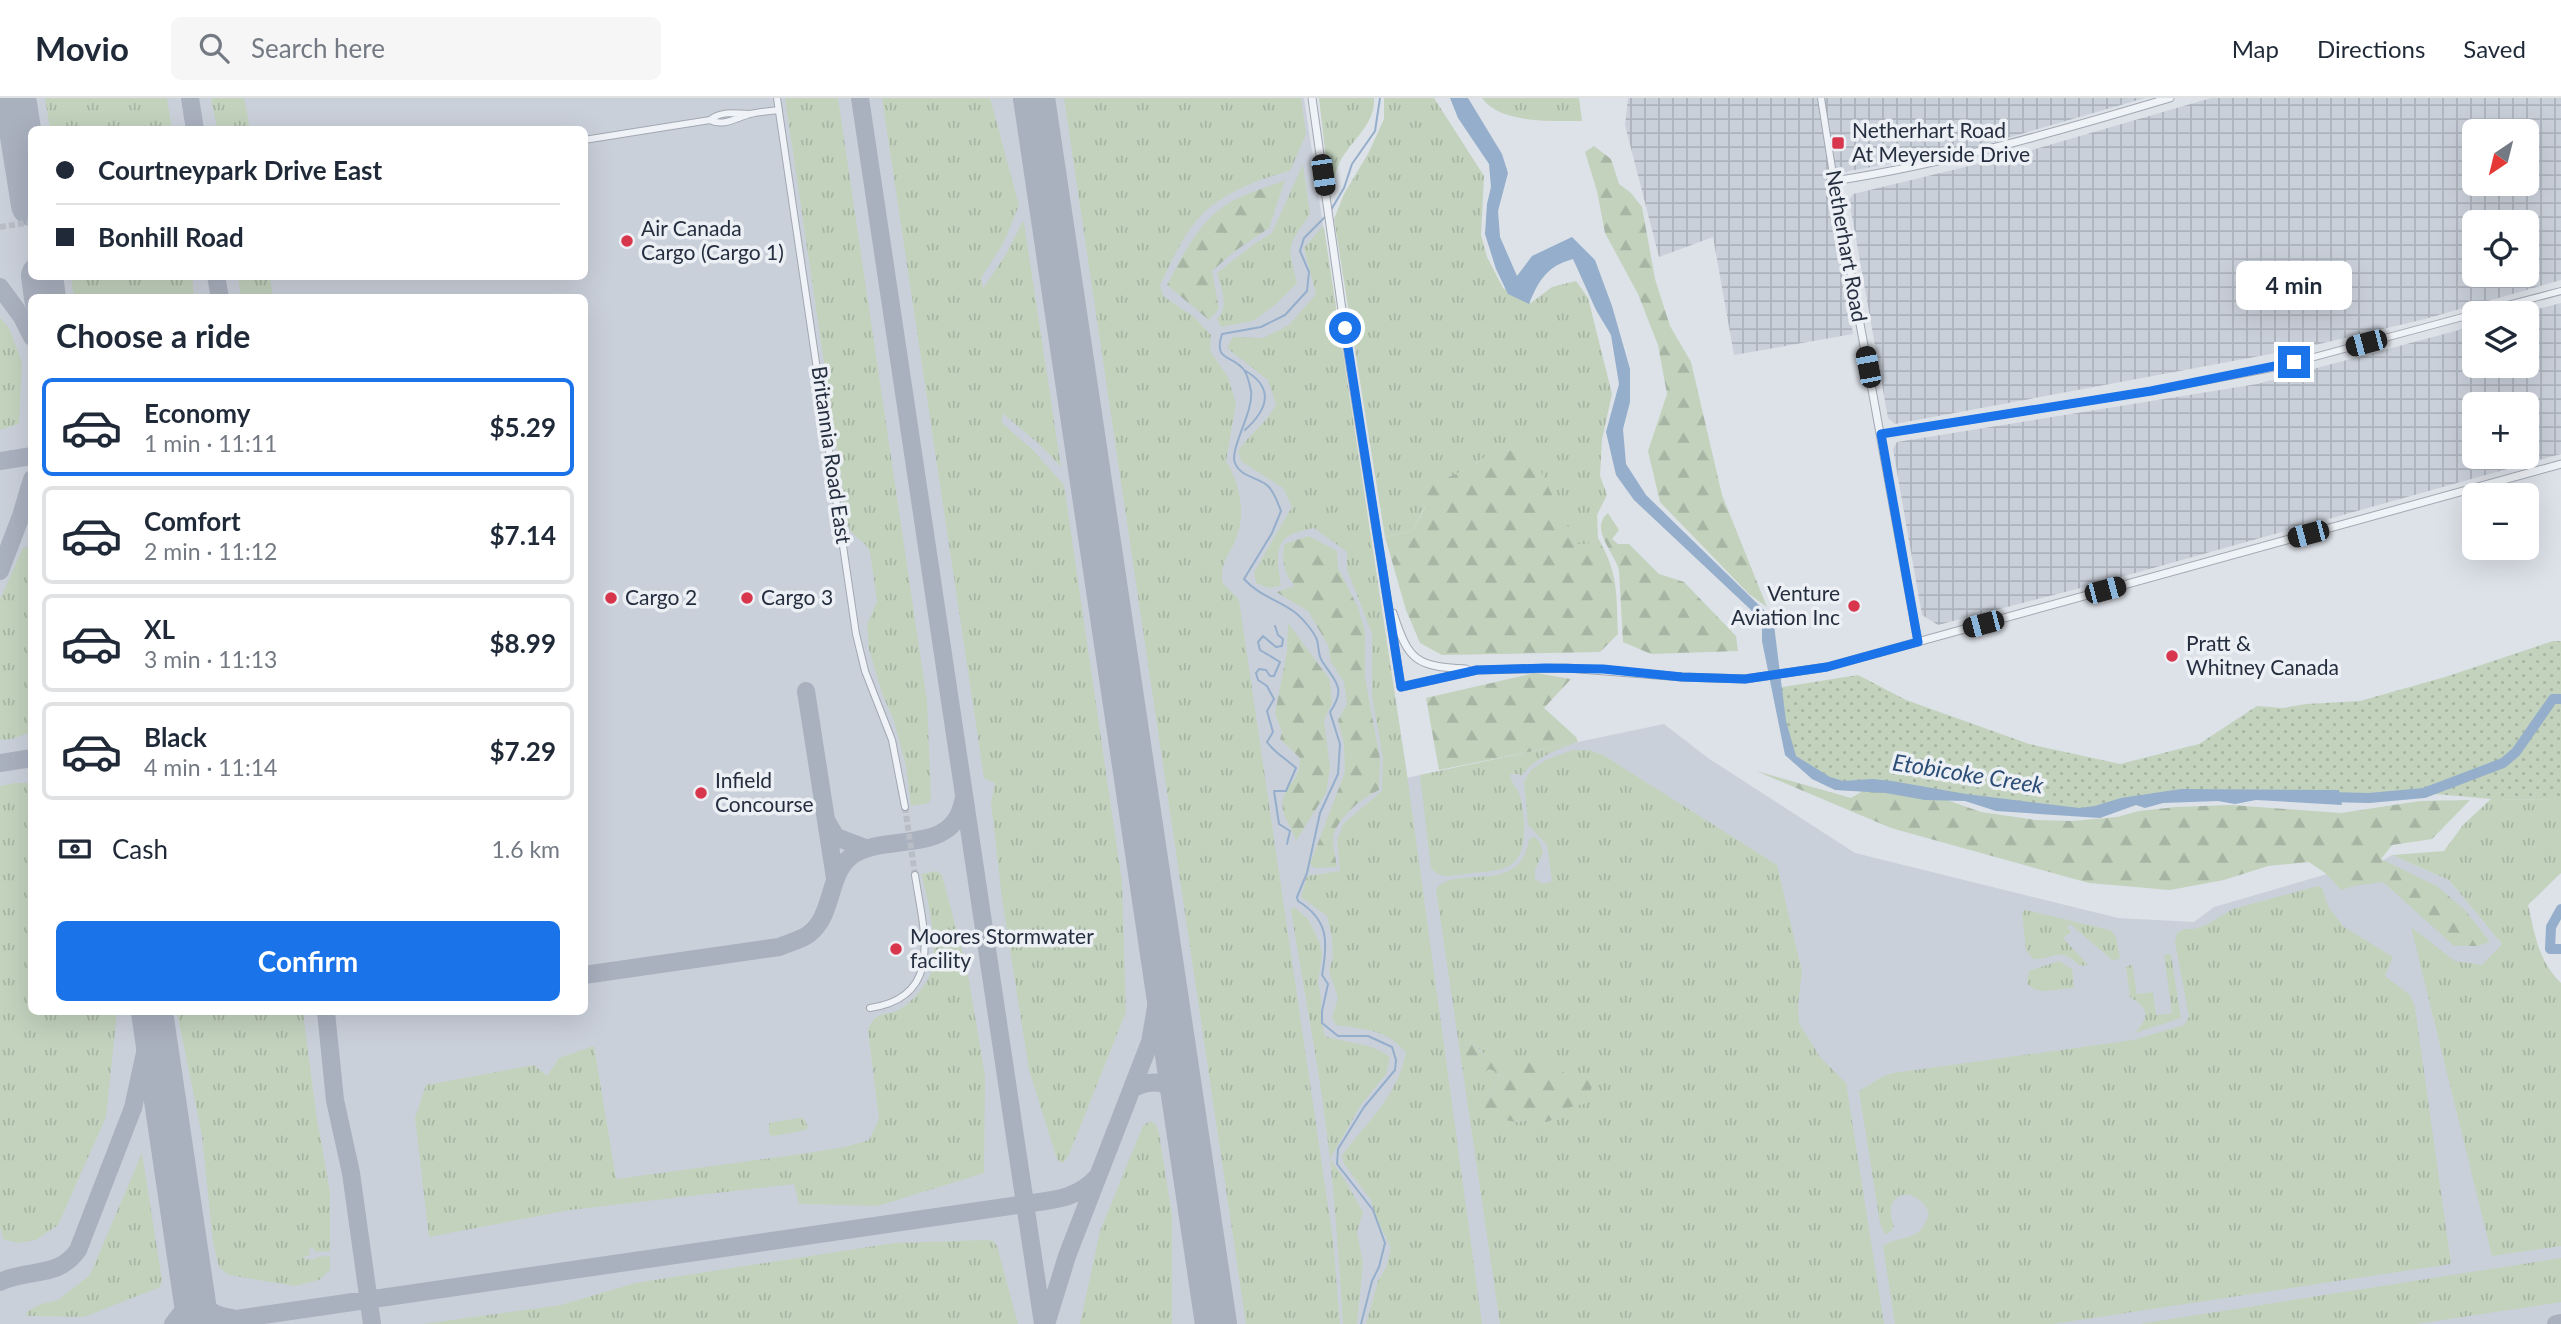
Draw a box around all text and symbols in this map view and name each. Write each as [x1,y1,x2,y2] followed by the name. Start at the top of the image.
[171,17,661,80] search box
[35,28,129,68] text: Movio
[195,29,233,67] icon: search
[251,32,385,64] text: Search here
[2232,34,2279,63] text: Map
[2317,34,2425,63] text: Directions
[2463,34,2526,63] text: Saved
[1852,117,2030,166] place label: Netherhart Road At Meyerside Drive
[2462,119,2539,196] north arrow
[2462,119,2539,560] map controls
[1830,135,1846,151] marker: Netherhart Road At Meyerside Drive
[1310,153,1337,197] car
[98,154,382,186] text: Courtneypark Drive East
[1822,168,1873,324] street label: Netherhart Road
[2462,210,2539,287] button: locate
[641,215,784,264] place label: Air Canada Cargo (Cargo 1)
[98,221,244,253] text: Bonhill Road
[619,233,635,249] marker: Air Canada Cargo (Cargo 1)
[2236,260,2352,310] callout: 4 min
[2265,271,2323,299] text: 4 min
[2462,301,2539,378] button: layers
[1329,312,1361,344] route start
[56,316,250,355] text: Choose a ride
[2343,327,2390,359] car
[1854,344,1883,390] car
[2278,346,2310,378] route end
[808,364,857,546] street label: Britannia Road East
[2462,392,2539,469] button: +
[60,396,123,459] icon: car
[144,397,250,429] text: Economy
[490,411,556,443] text: $5.29
[144,429,277,457] text: 1 min · 11:11
[2462,483,2539,560] button: −
[60,504,123,567] icon: car
[144,505,241,537] text: Comfort
[2285,518,2332,550] car
[490,519,556,551] text: $7.14
[144,537,277,565] text: 2 min · 11:12
[2082,574,2129,606] car
[1731,580,1840,629] place label: Venture Aviation Inc
[625,584,697,609] place label: Cargo 2
[761,584,833,609] place label: Cargo 3
[603,590,619,606] marker: Cargo 2
[739,590,755,606] marker: Cargo 3
[1846,598,1862,614] marker: Venture Aviation Inc
[1960,608,2007,640] car
[60,612,123,675] icon: car
[144,613,175,645] text: XL
[490,627,556,659] text: $8.99
[2186,630,2339,679] place label: Pratt & Whitney Canada
[144,645,277,673] text: 3 min · 11:13
[2164,648,2180,664] marker: Pratt & Whitney Canada
[60,720,123,783] icon: car
[144,721,207,753] text: Black
[490,735,556,767] text: $7.29
[1891,747,2047,799] water label: Etobicoke Creek
[144,753,277,781] text: 4 min · 11:14
[715,767,814,816] place label: Infield Concourse
[693,785,709,801] marker: Infield Concourse
[56,830,94,868] icon: cash
[112,833,168,865] text: Cash
[491,835,560,863] text: 1.6 km
[56,921,560,1001] button: Confirm
[910,923,1094,972] place label: Moores Stormwater facility
[888,941,904,957] marker: Moores Stormwater facility

